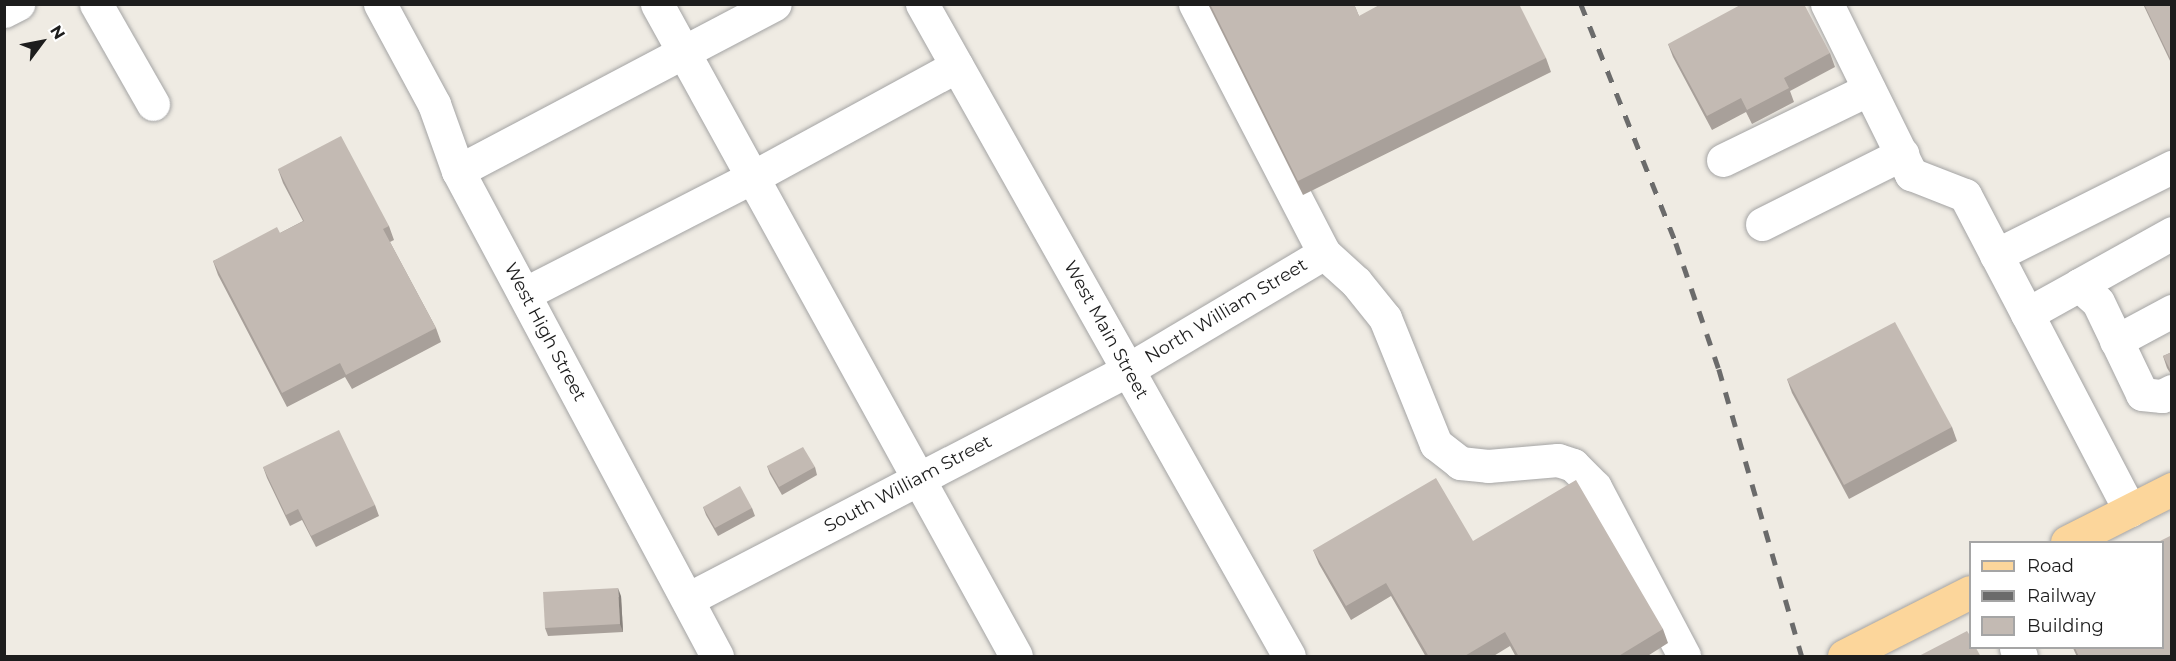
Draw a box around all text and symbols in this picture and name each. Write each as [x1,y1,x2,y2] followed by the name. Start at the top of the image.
[12,12,72,72] north arrow
[46,22,69,43] text: N
[1141,254,1311,368] street label: North William Street
[1059,257,1153,403] street label: West Main Street
[499,259,591,405] street label: West High Street
[821,431,995,537] street label: South William Street
[1969,541,2164,649] legend
[2027,555,2074,577] text: Road
[2027,585,2096,607] text: Railway
[2027,615,2104,637] text: Building

